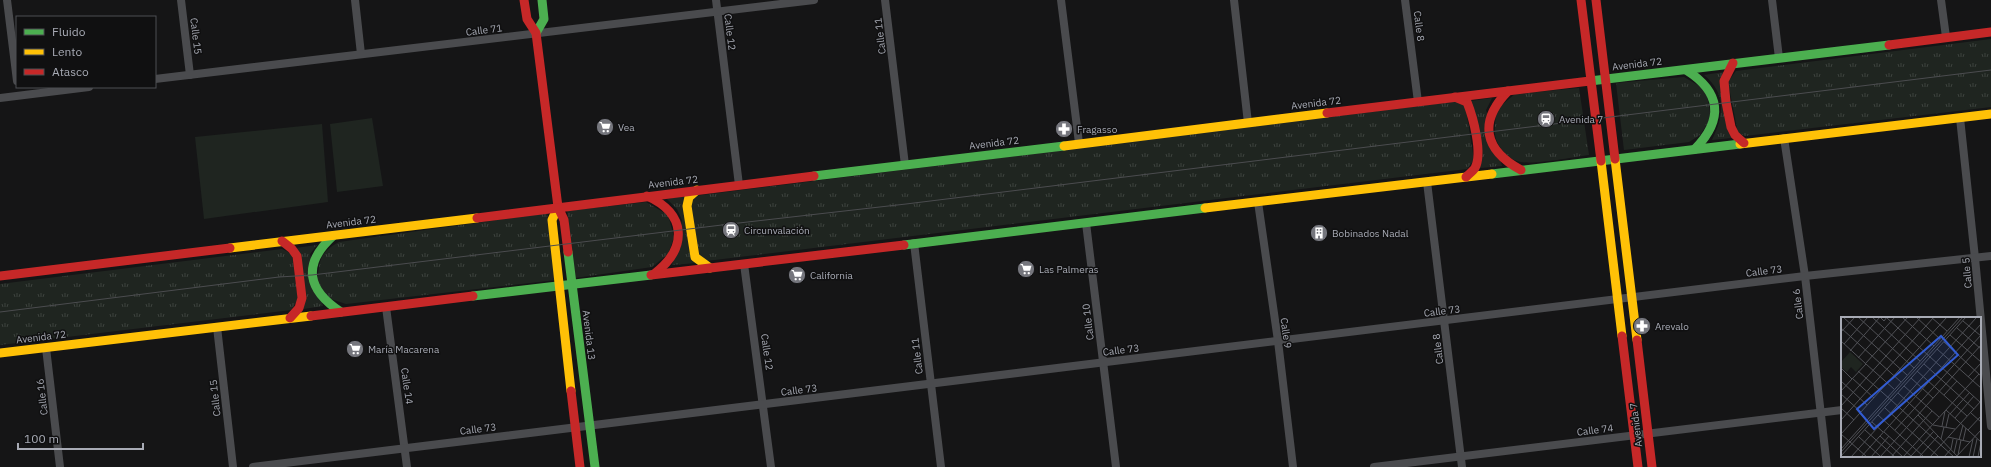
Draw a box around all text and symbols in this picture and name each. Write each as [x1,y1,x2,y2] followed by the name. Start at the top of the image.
[1411,10,1427,42] street label: Calle 8
[721,13,739,51] street label: Calle 12
[16,16,156,88] legend
[187,17,205,55] street label: Calle 15
[871,17,889,55] street label: Calle 11
[465,21,503,39] street label: Calle 71
[52,24,86,39] text: Fluido
[52,44,82,59] text: Lento
[1611,54,1663,74] street label: Avenida 72
[52,64,89,79] text: Atasco
[1290,93,1342,113] street label: Avenida 72
[1536,109,1556,129] station icon: Avenida 7
[1559,113,1603,126] place label: Avenida 7
[595,117,615,137] supermarket icon: Vea
[1054,119,1074,139] pharmacy icon: Fragasso
[618,121,635,134] place label: Vea
[1077,123,1118,136] place label: Fragasso
[968,133,1020,153] street label: Avenida 72
[647,172,699,192] street label: Avenida 72
[325,212,377,232] street label: Avenida 72
[721,220,741,240] station icon: Circunvalación
[1309,223,1329,243] building icon: Bobinados Nadal
[744,224,810,237] place label: Circunvalación
[1332,227,1409,240] place label: Bobinados Nadal
[1959,257,1975,289] street label: Calle 5
[1016,259,1036,279] supermarket icon: Las Palmeras
[1745,262,1783,280] street label: Calle 73
[1039,263,1099,276] place label: Las Palmeras
[787,265,807,285] supermarket icon: California
[810,269,853,282] place label: California
[1790,288,1806,320] street label: Calle 6
[1423,302,1461,320] street label: Calle 73
[1079,303,1097,341] street label: Calle 10
[579,309,599,361] street label: Avenida 13
[1632,316,1652,336] pharmacy icon: Arevalo
[1277,317,1295,349] street label: Calle 9
[1841,317,1981,457] inset map
[1655,320,1689,333] place label: Arevalo
[15,327,67,347] street label: Avenida 72
[758,333,776,371] street label: Calle 12
[1430,333,1446,365] street label: Calle 8
[908,337,926,375] street label: Calle 11
[345,339,365,359] supermarket icon: María Macarena
[1102,341,1140,359] street label: Calle 73
[368,343,440,356] place label: María Macarena
[398,367,416,405] street label: Calle 14
[33,378,51,416] street label: Calle 16
[207,379,223,417] street label: Calle 15
[780,381,818,399] street label: Calle 73
[1627,402,1645,448] street label: Avenida 7
[459,420,497,438] street label: Calle 73
[1576,421,1614,439] street label: Calle 74
[18,425,143,451] scale bar
[24,431,59,446] text: 100 m

